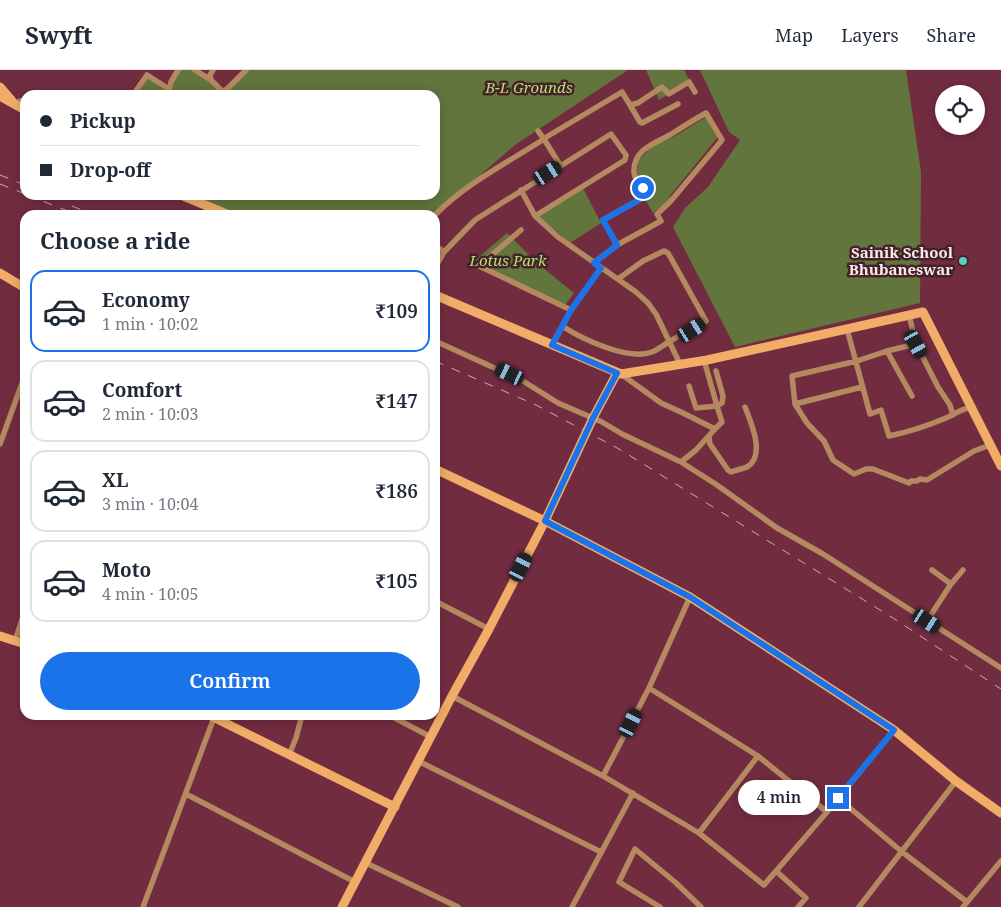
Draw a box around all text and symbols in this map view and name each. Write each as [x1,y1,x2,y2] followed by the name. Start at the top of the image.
[25,18,93,51] text: Swyft
[775,23,813,47] text: Map
[841,23,899,47] text: Layers
[927,23,976,47] text: Share
[484,77,573,97] park label: B-L Grounds
[935,85,985,135] map controls
[935,85,985,135] button: locate
[70,108,136,134] text: Pickup
[70,157,150,183] text: Drop-off
[531,159,564,187] car
[632,177,654,199] route start
[40,225,190,255] text: Choose a ride
[849,242,954,279] place label: Sainik School Bhubaneswar
[469,250,547,270] park label: Lotus Park
[957,255,969,267] marker: Sainik School Bhubaneswar
[102,287,190,313] text: Economy
[42,289,87,334] icon: car
[375,298,418,324] text: ₹109
[102,313,198,335] text: 1 min · 10:02
[675,316,708,344] car
[902,327,929,361] car
[493,361,526,387] car
[102,377,182,403] text: Comfort
[42,379,87,424] icon: car
[375,388,418,414] text: ₹147
[102,403,198,425] text: 2 min · 10:03
[102,467,128,493] text: XL
[42,469,87,514] icon: car
[375,478,418,504] text: ₹186
[102,493,198,515] text: 3 min · 10:04
[507,550,534,584] car
[102,557,151,583] text: Moto
[42,559,87,604] icon: car
[375,568,418,594] text: ₹105
[102,583,198,605] text: 4 min · 10:05
[910,607,943,635] car
[40,652,420,710] button: Confirm
[617,706,644,740] car
[738,780,820,816] callout: 4 min
[757,786,801,808] text: 4 min
[827,787,849,809] route end

